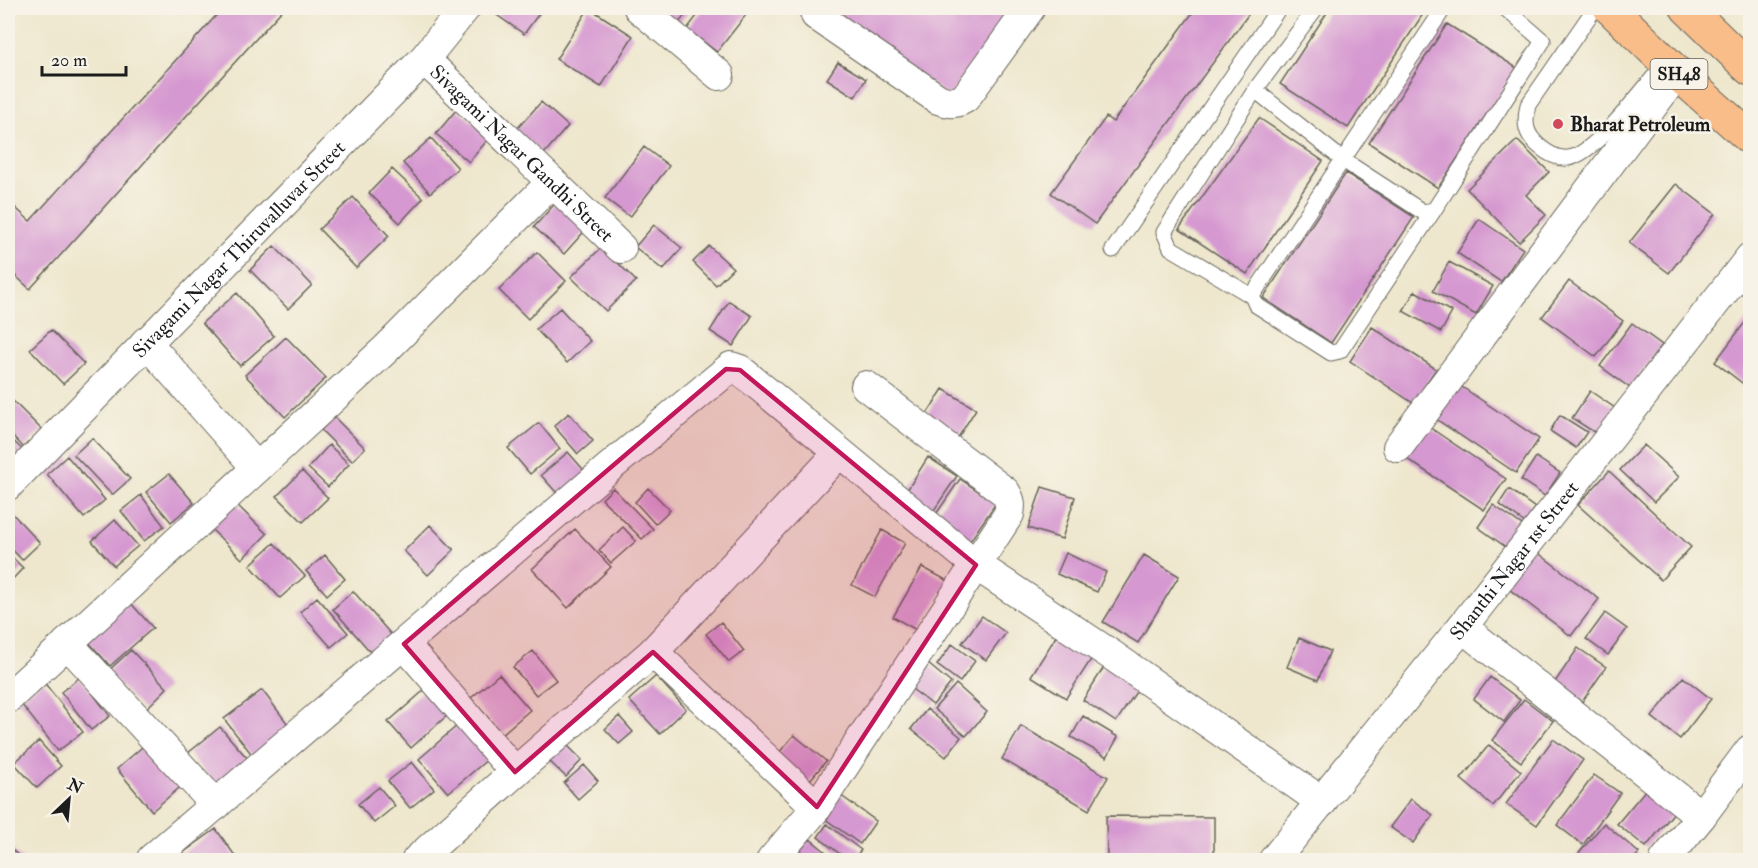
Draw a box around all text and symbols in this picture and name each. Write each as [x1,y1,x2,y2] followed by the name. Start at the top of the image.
[42,39,126,77] scale bar
[51,49,87,72] text: 20 m
[425,59,620,247] street label: Sivagami Nagar Gandhi Street
[1650,59,1708,89] road number: SH48
[1570,112,1711,137] place label: Bharat Petroleum
[1551,117,1565,131] marker: Bharat Petroleum
[127,135,351,363] street label: Sivagami Nagar Thiruvalluvar Street
[1444,475,1584,645] street label: Shanthi Nagar 1st Street
[39,769,99,829] north arrow
[63,774,87,799] text: N

